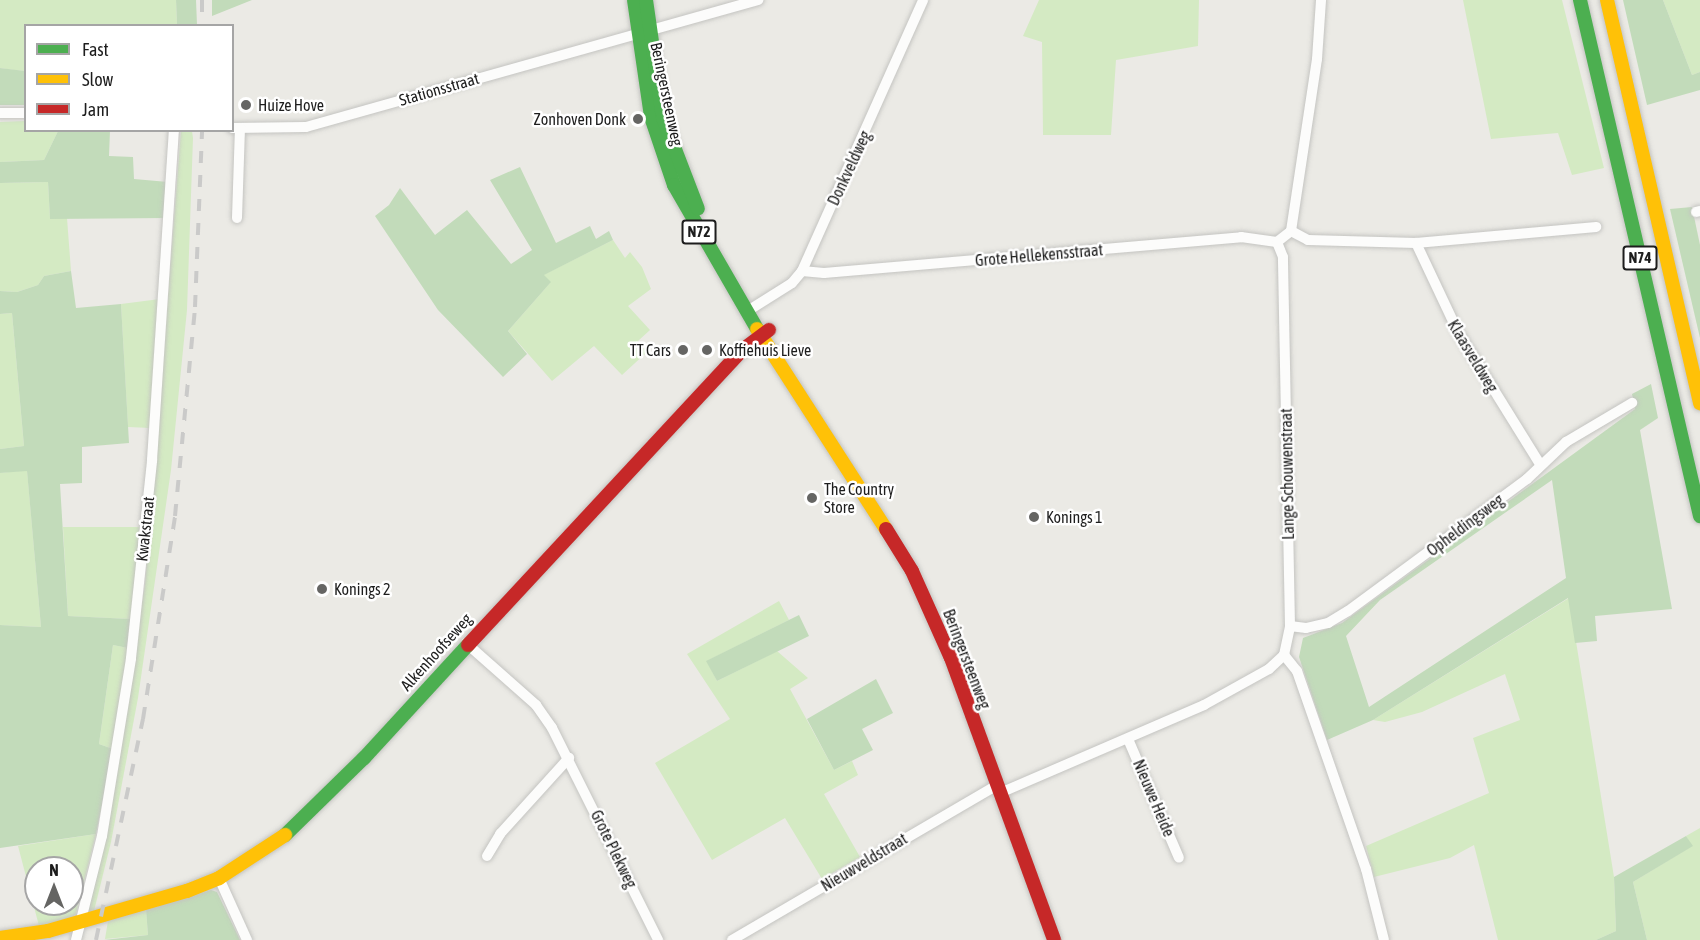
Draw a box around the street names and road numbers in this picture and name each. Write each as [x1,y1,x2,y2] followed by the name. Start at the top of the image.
[647,40,687,148] street label: Beringersteenweg
[397,68,481,110] street label: Stationsstraat
[823,128,875,208] street label: Donkveldweg
[681,220,717,244] road number: N72
[974,240,1104,270] street label: Grote Hellekensstraat
[1622,246,1658,270] road number: N74
[1444,316,1502,396] street label: Klaasveldweg
[1276,408,1298,540] street label: Lange Schouwenstraat
[1423,490,1507,560] street label: Opheldingsweg
[132,495,158,563] street label: Kwakstraat
[939,606,995,712] street label: Beringersteenweg
[396,609,476,695] street label: Alkenhoofseweg
[1129,756,1179,840] street label: Nieuwe Heide
[587,807,641,891] street label: Grote Plekweg
[817,829,911,895] street label: Nieuwveldstraat

